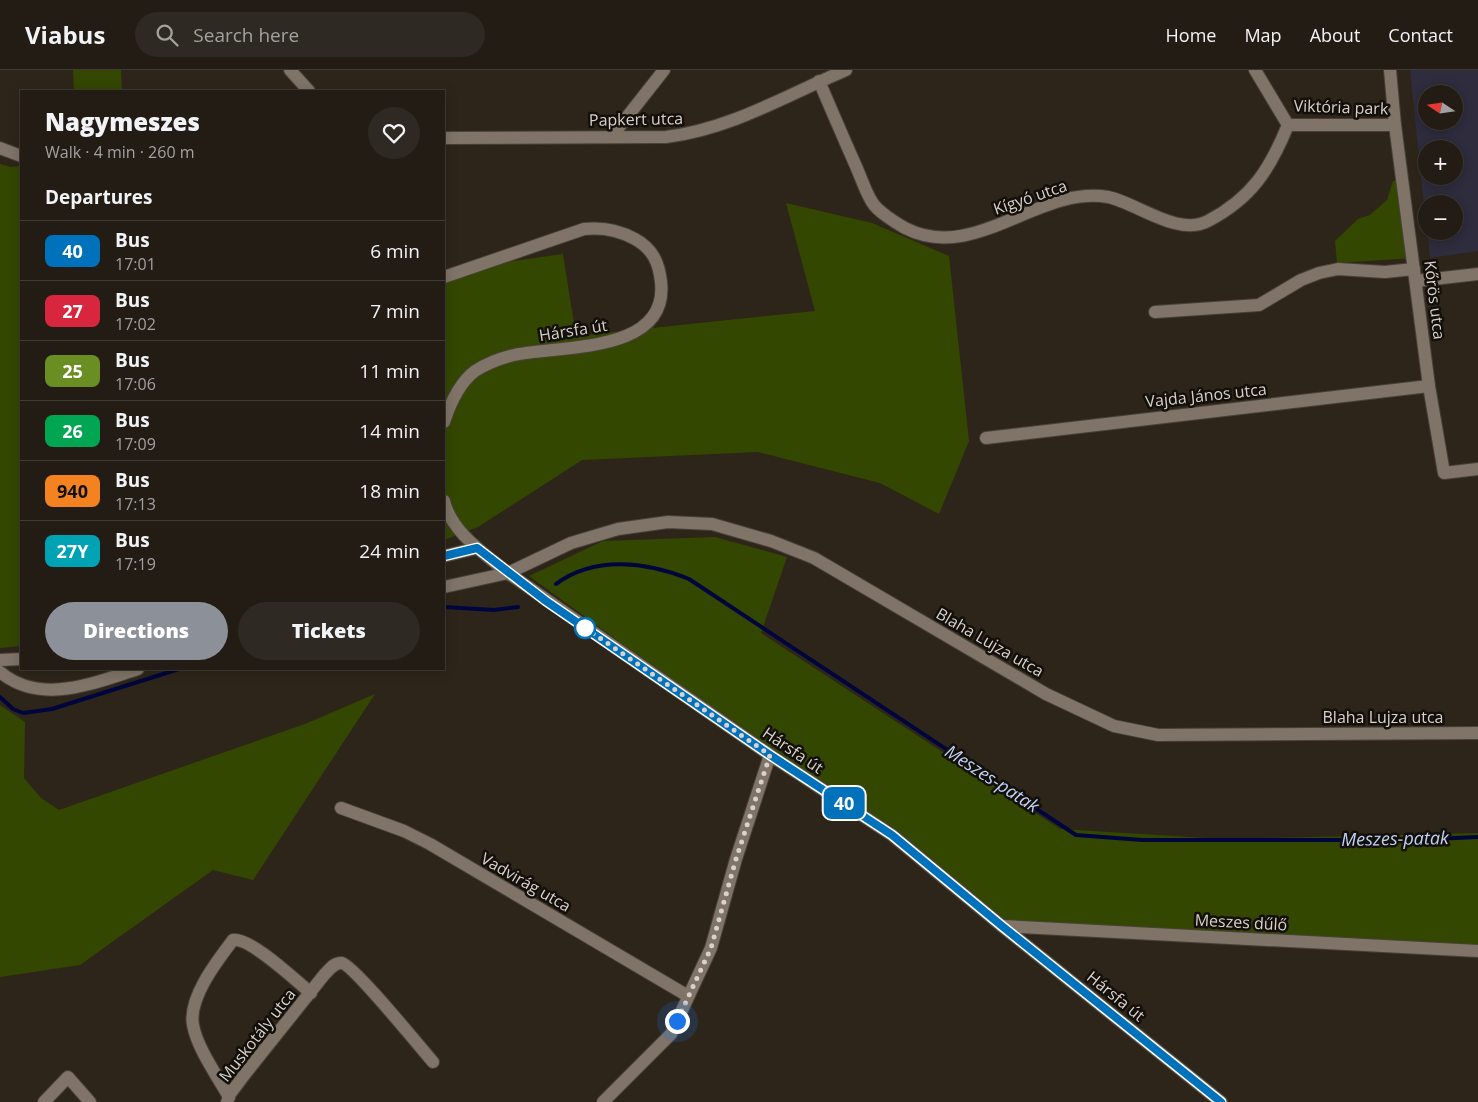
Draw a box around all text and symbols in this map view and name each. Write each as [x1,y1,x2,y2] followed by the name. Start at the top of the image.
[135,12,485,57] search box
[25,18,105,51] text: Viabus
[153,21,181,49] icon: search
[193,22,299,48] text: Search here
[1166,23,1216,47] text: Home
[1244,23,1282,47] text: Map
[1310,23,1360,47] text: About
[1388,23,1453,47] text: Contact
[1418,85,1462,130] north arrow
[1418,85,1463,240] map controls
[1293,94,1389,120] street label: Viktória park
[45,105,200,138] text: Nagymeszes
[368,107,420,159] button: heart
[589,107,683,131] street label: Papkert utca
[1418,140,1463,185] button: +
[45,141,195,163] text: Walk · 4 min · 260 m
[990,174,1070,220] street label: Kígyó utca
[45,184,152,210] text: Departures
[1418,195,1463,240] button: −
[115,227,150,253] text: Bus
[370,238,420,264] text: 6 min
[62,239,83,263] text: 40
[115,253,156,275] text: 17:01
[1419,259,1451,341] street label: Kőrös utca
[115,287,150,313] text: Bus
[370,298,420,324] text: 7 min
[62,299,83,323] text: 27
[115,313,156,335] text: 17:02
[537,314,609,346] street label: Hársfa út
[115,347,150,373] text: Bus
[359,358,420,384] text: 11 min
[62,359,83,383] text: 25
[115,373,156,395] text: 17:06
[1144,378,1268,412] street label: Vajda János utca
[115,407,150,433] text: Bus
[359,418,420,444] text: 14 min
[62,419,83,443] text: 26
[115,433,156,455] text: 17:09
[115,467,150,493] text: Bus
[359,478,420,504] text: 18 min
[57,479,88,503] text: 940
[115,493,156,515] text: 17:13
[115,527,150,553] text: Bus
[359,538,420,564] text: 24 min
[57,539,88,563] text: 27Y
[115,553,156,575] text: 17:19
[45,602,228,660] button: Directions
[238,602,420,660] button: Tickets
[932,602,1048,682] street label: Blaha Lujza utca
[574,617,596,639] unlabelled marker
[1323,706,1443,728] street label: Blaha Lujza utca
[758,722,828,779] street label: Hársfa út
[941,739,1045,818] water label: Meszes-patak
[822,787,866,819] line badge: 40
[834,791,854,815] text: 40
[1341,825,1450,851] water label: Meszes-patak
[477,847,575,917] street label: Vadvirág utca
[1194,909,1288,935] street label: Meszes dűlő
[1082,966,1150,1026] street label: Hársfa út
[214,984,300,1086] street label: Muskotály utca
[665,1009,690,1034] your location

